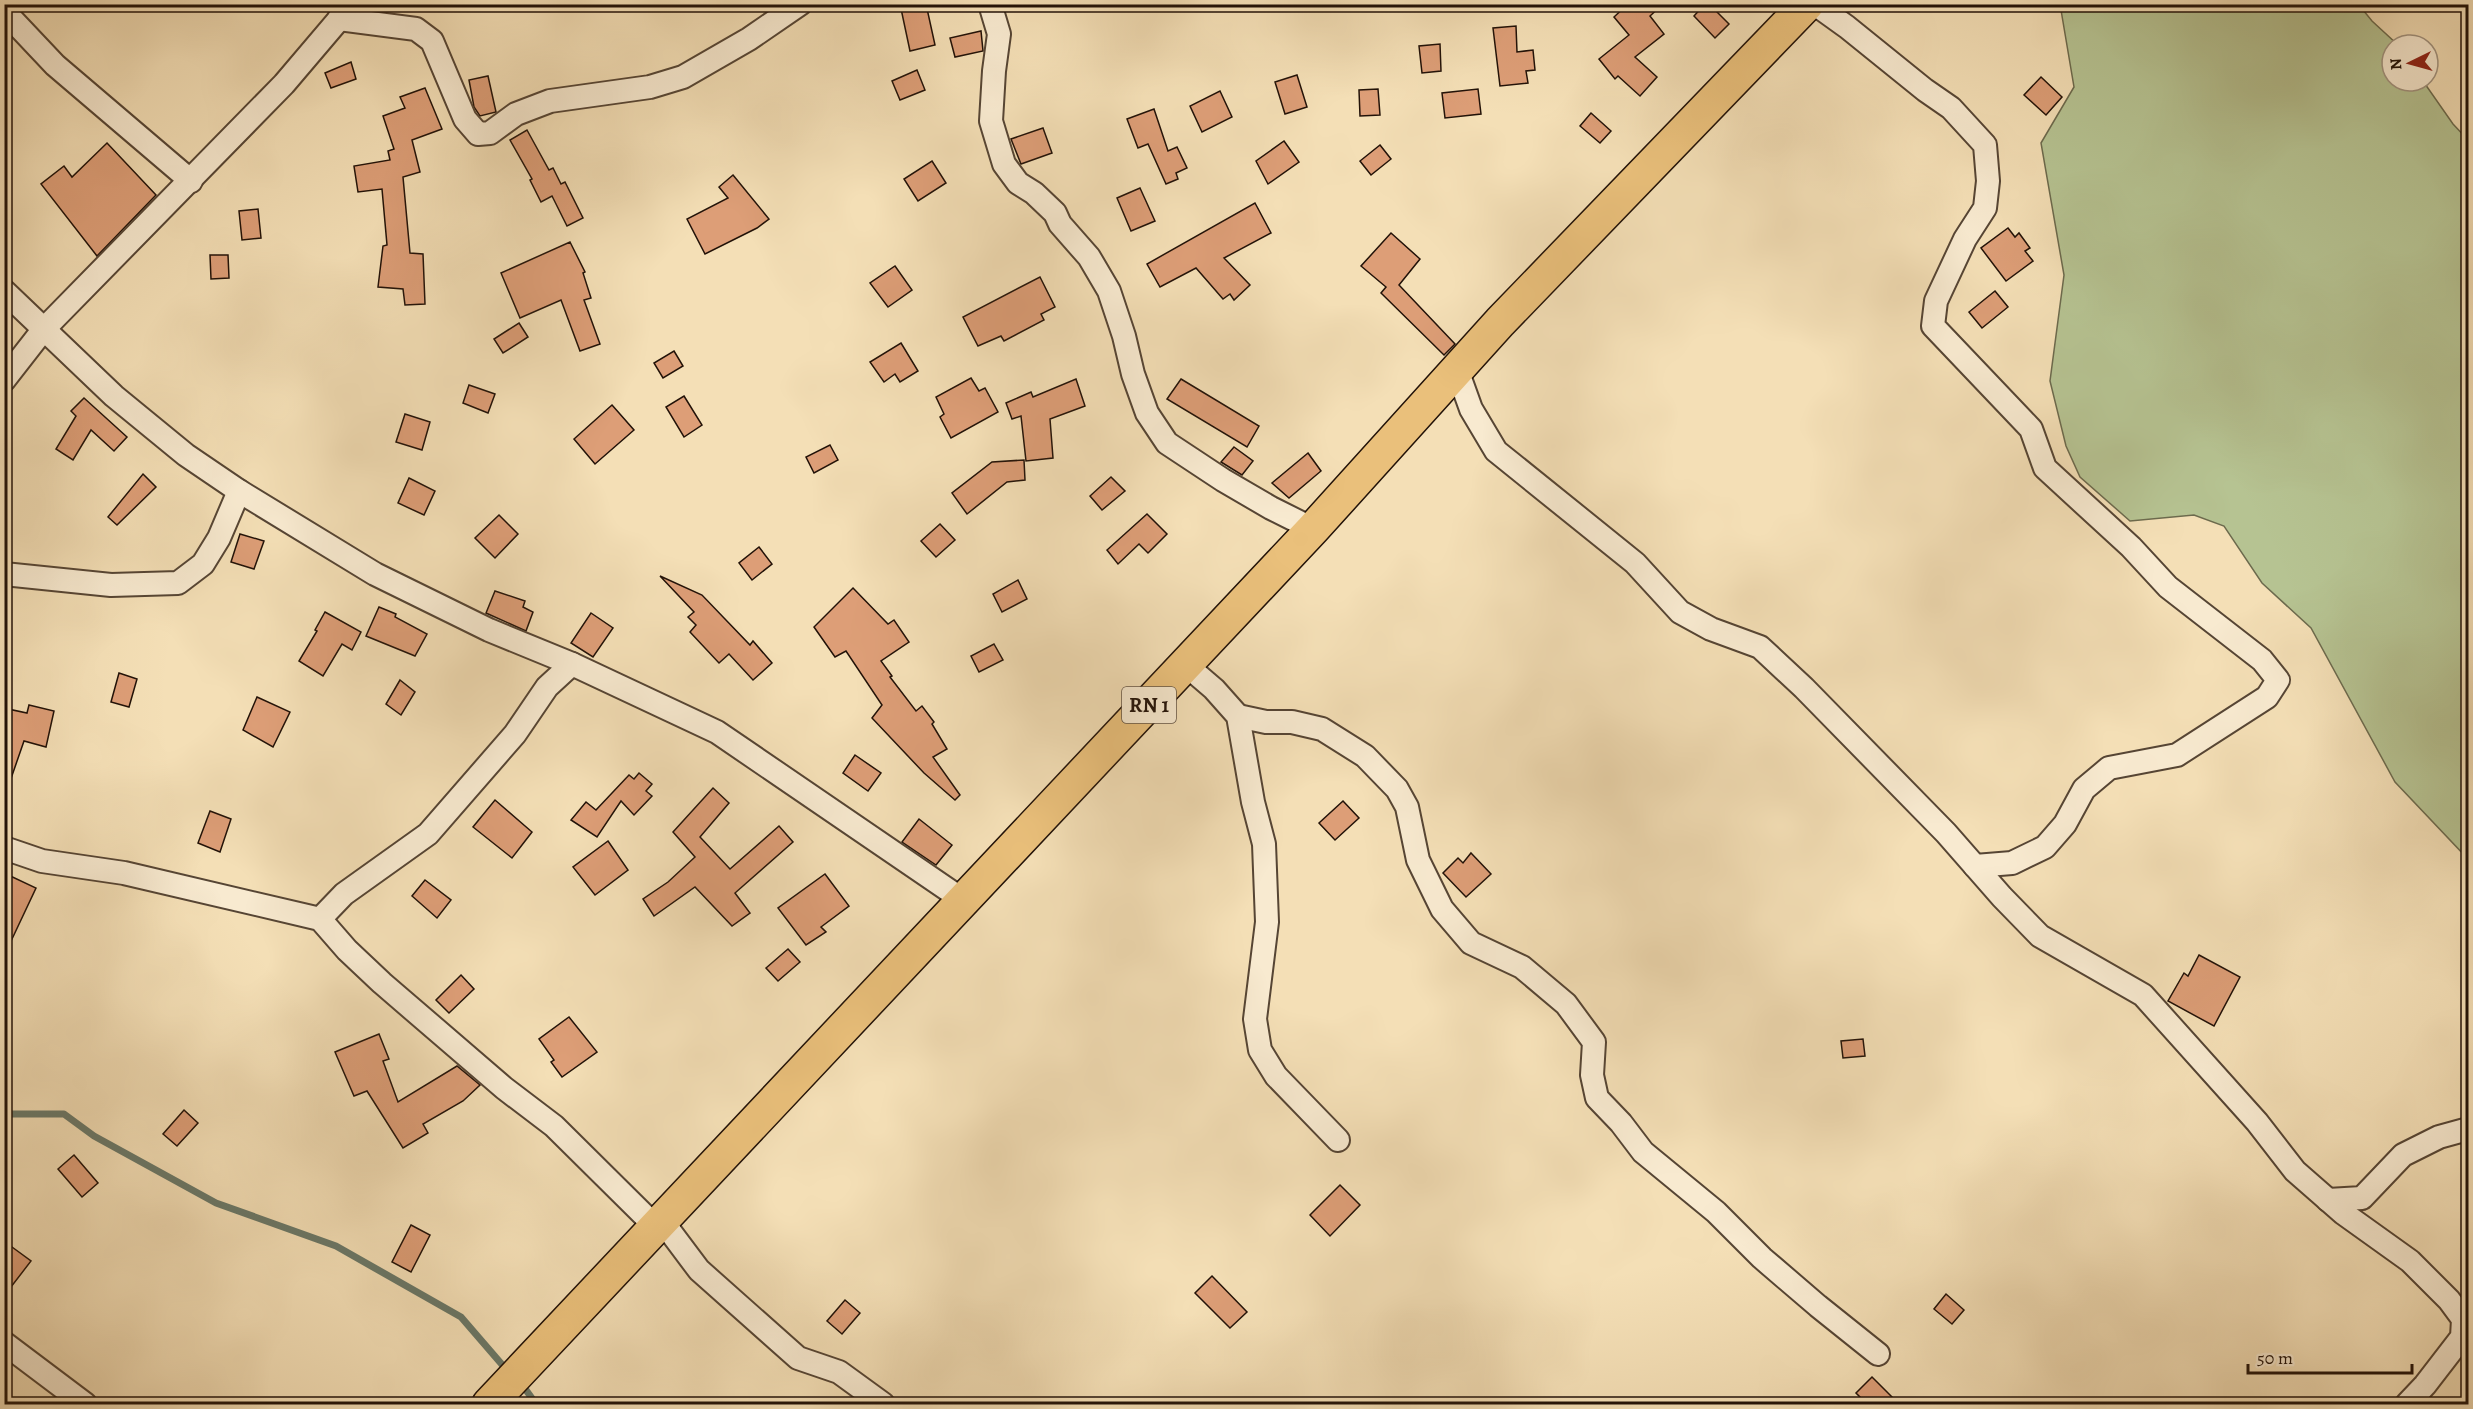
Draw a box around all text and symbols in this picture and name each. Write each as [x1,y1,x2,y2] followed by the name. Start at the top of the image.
[2380,33,2440,93] north arrow
[2385,57,2408,71] text: N
[1122,687,1176,723] road number: RN 1
[2248,1337,2412,1375] scale bar
[2257,1346,2293,1370] text: 50 m

